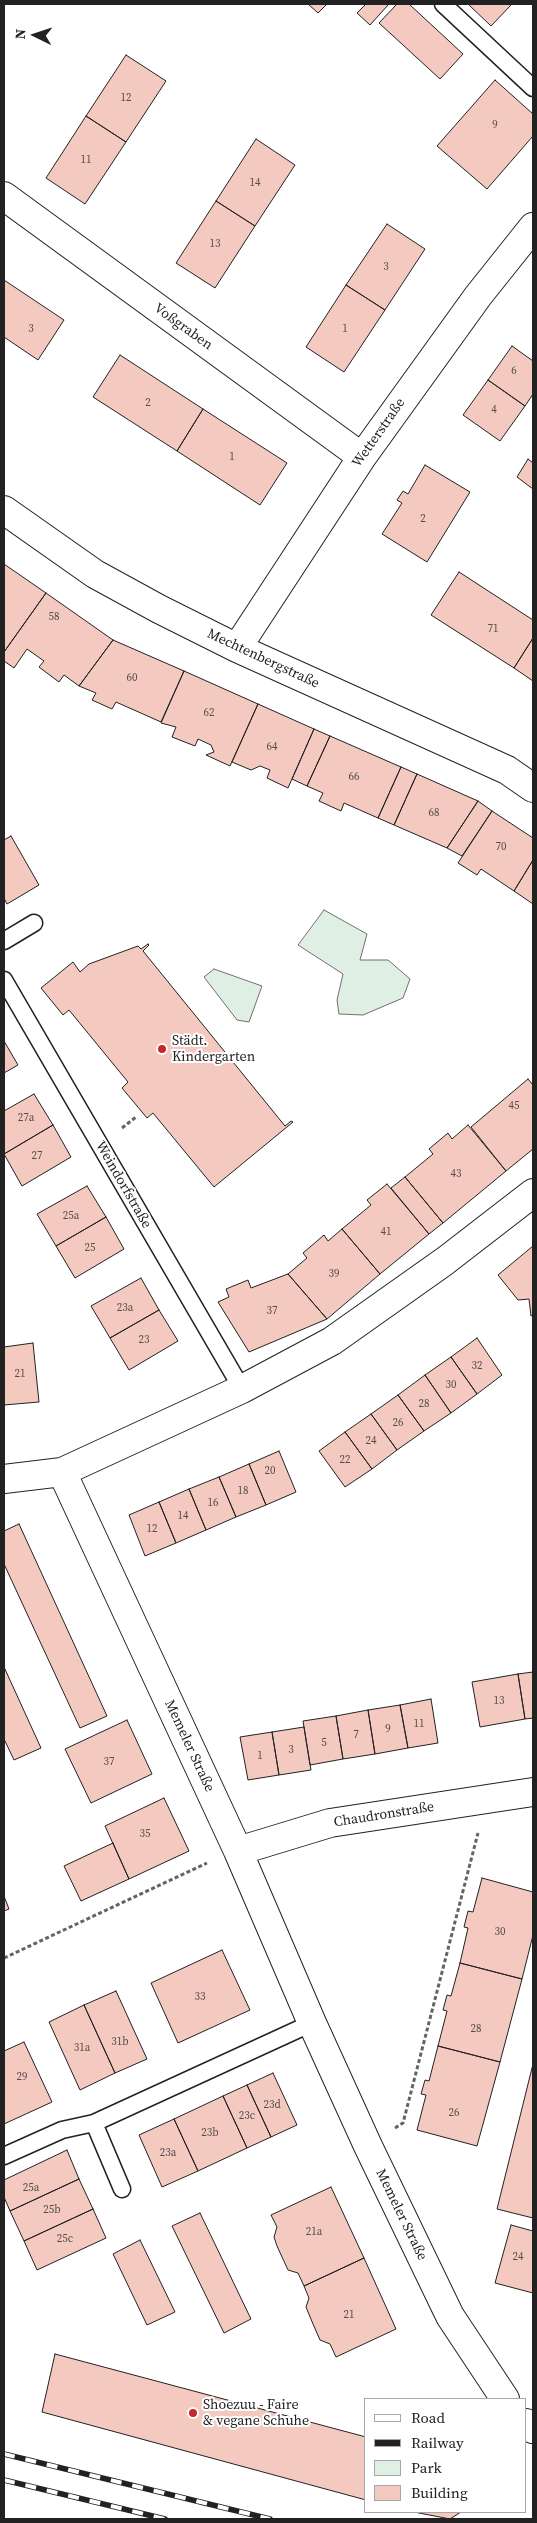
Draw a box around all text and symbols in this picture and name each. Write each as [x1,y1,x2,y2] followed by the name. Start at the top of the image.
[10,10,60,60] north arrow
[10,28,30,40] text: N
[121,91,131,105] house number: 12
[492,118,498,132] house number: 9
[81,153,91,167] house number: 11
[250,176,260,190] house number: 14
[210,237,220,251] house number: 13
[383,260,389,274] house number: 3
[150,300,216,354] street label: Voßgraben
[28,322,34,336] house number: 3
[342,322,348,336] house number: 1
[511,364,517,378] house number: 6
[349,395,409,471] street label: Wetterstraße
[145,396,151,410] house number: 2
[491,403,497,417] house number: 4
[229,450,235,464] house number: 1
[420,512,426,526] house number: 2
[49,610,59,624] house number: 58
[488,622,498,636] house number: 71
[204,626,322,692] street label: Mechtenbergstraße
[127,671,137,685] house number: 60
[204,706,214,720] house number: 62
[267,740,277,754] house number: 64
[349,770,359,784] house number: 66
[429,806,439,820] house number: 68
[496,840,506,854] house number: 70
[172,1033,255,1066] place label: Städt. Kindergarten
[156,1043,168,1055] marker: Städt. Kindergarten
[509,1099,519,1113] house number: 45
[18,1111,34,1125] house number: 27a
[91,1138,155,1232] street label: Weindorfstraße
[32,1149,42,1163] house number: 27
[451,1167,461,1181] house number: 43
[63,1209,79,1223] house number: 25a
[381,1225,391,1239] house number: 41
[85,1241,95,1255] house number: 25
[329,1267,339,1281] house number: 39
[117,1301,133,1315] house number: 23a
[267,1304,277,1318] house number: 37
[139,1333,149,1347] house number: 23
[472,1359,482,1373] house number: 32
[15,1367,25,1381] house number: 21
[446,1378,456,1392] house number: 30
[419,1397,429,1411] house number: 28
[393,1416,403,1430] house number: 26
[366,1434,376,1448] house number: 24
[340,1453,350,1467] house number: 22
[265,1464,275,1478] house number: 20
[238,1484,248,1498] house number: 18
[208,1496,218,1510] house number: 16
[178,1509,188,1523] house number: 14
[147,1522,157,1536] house number: 12
[494,1694,504,1708] house number: 13
[160,1697,218,1795] street label: Memeler Straße
[414,1717,424,1731] house number: 11
[385,1722,391,1736] house number: 9
[353,1728,359,1742] house number: 7
[321,1736,327,1750] house number: 5
[288,1743,294,1757] house number: 3
[257,1749,263,1763] house number: 1
[104,1755,114,1769] house number: 37
[333,1799,435,1831] street label: Chaudronstraße
[140,1827,150,1841] house number: 35
[495,1925,505,1939] house number: 30
[195,1990,205,2004] house number: 33
[471,2022,481,2036] house number: 28
[111,2035,129,2049] house number: 31b
[74,2041,90,2055] house number: 31a
[17,2070,27,2084] house number: 29
[263,2098,281,2112] house number: 23d
[449,2106,459,2120] house number: 26
[239,2109,255,2123] house number: 23c
[201,2126,219,2140] house number: 23b
[160,2146,176,2160] house number: 23a
[372,2167,430,2263] street label: Memeler Straße
[23,2181,39,2195] house number: 25a
[43,2203,61,2217] house number: 25b
[306,2225,322,2239] house number: 21a
[57,2232,73,2246] house number: 25c
[513,2250,523,2264] house number: 24
[344,2308,354,2322] house number: 21
[203,2397,309,2430] place label: Shoezuu - Faire & vegane Schuhe
[364,2398,527,2513] legend
[187,2407,199,2419] marker: Shoezuu - Faire & vegane Schuhe
[411,2407,445,2428] text: Road
[411,2432,464,2453] text: Railway
[411,2457,442,2478] text: Park
[411,2482,468,2503] text: Building

